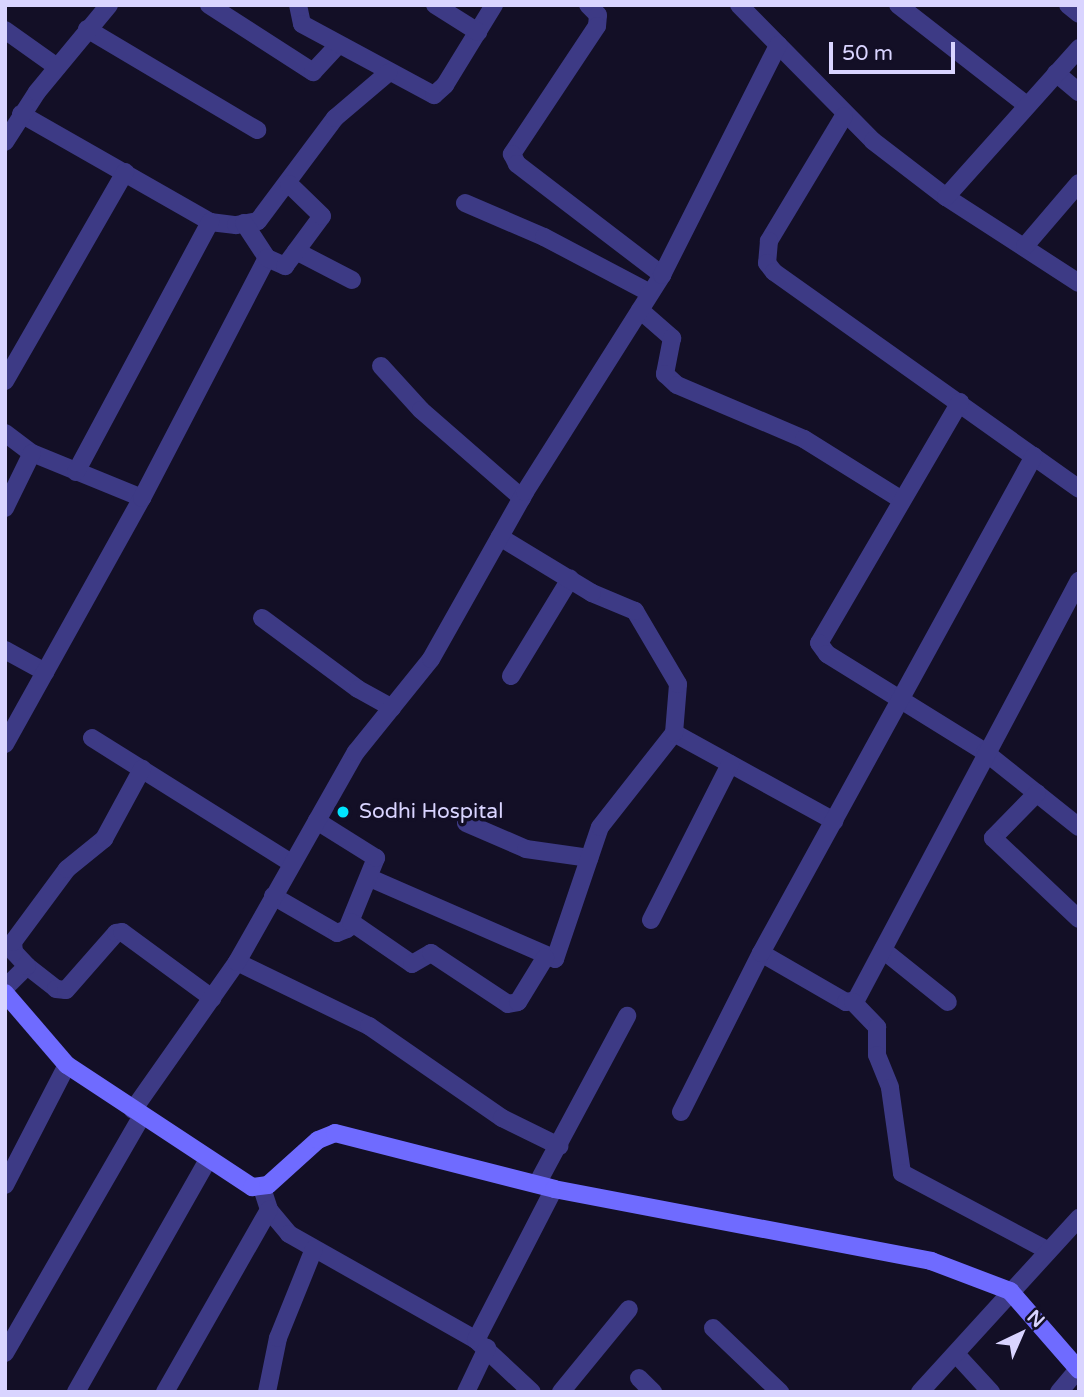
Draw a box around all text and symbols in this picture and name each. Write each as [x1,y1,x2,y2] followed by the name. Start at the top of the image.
[832,28,958,72] scale bar
[842,41,893,66] text: 50 m
[359,799,503,825] place label: Sodhi Hospital
[333,802,353,822] marker: Sodhi Hospital
[986,1299,1056,1369] north arrow
[1022,1306,1049,1332] text: N

